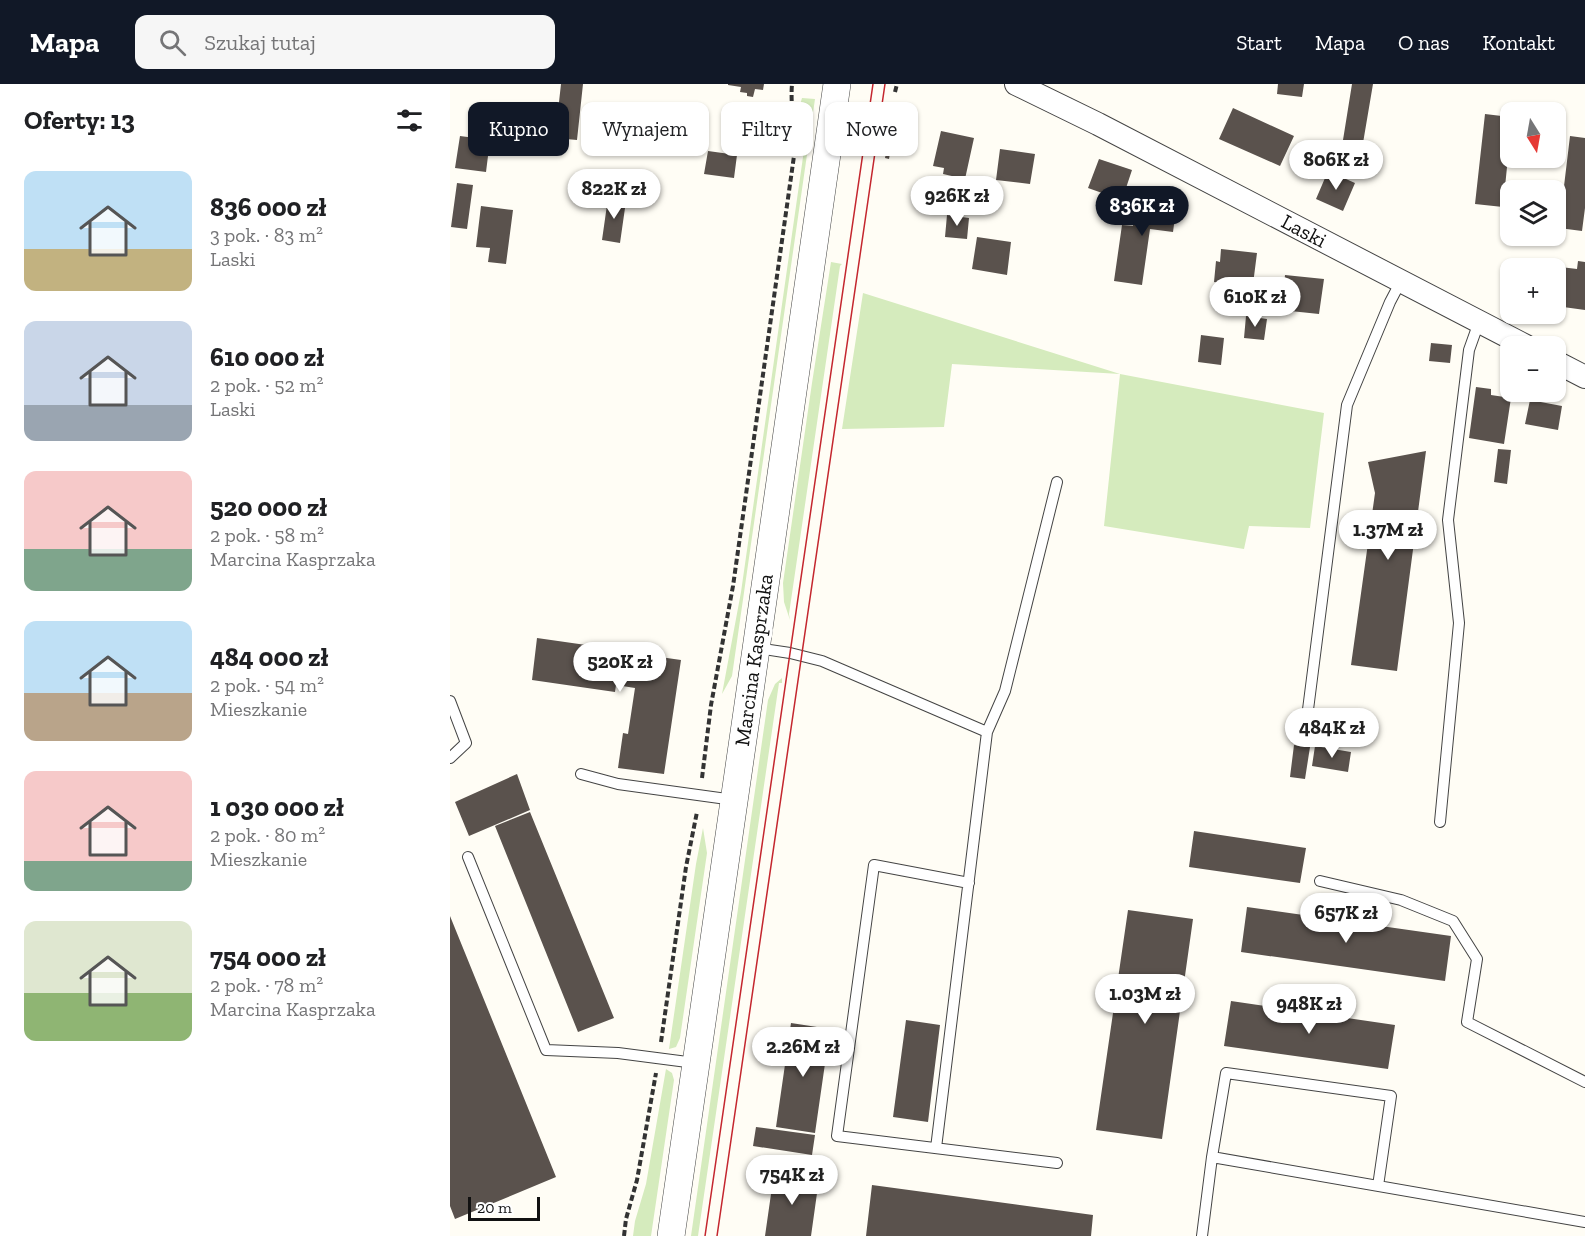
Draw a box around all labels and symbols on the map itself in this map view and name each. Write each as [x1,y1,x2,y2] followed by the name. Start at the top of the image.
[1500,102,1566,168] north arrow
[1281,140,1391,191] pin: 806K zł
[559,169,669,220] pin: 822K zł
[902,176,1012,227] pin: 926K zł
[1087,186,1197,237] pin: 836K zł
[1277,208,1331,253] street label: Laski
[1200,277,1310,328] pin: 610K zł
[1326,510,1450,561] pin: 1.37M zł
[729,572,778,748] street label: Marcina Kasprzaka
[565,642,675,693] pin: 520K zł
[1277,708,1387,759] pin: 484K zł
[1291,893,1401,944] pin: 657K zł
[1083,974,1207,1025] pin: 1.03M zł
[1254,984,1364,1035] pin: 948K zł
[741,1027,865,1078] pin: 2.26M zł
[737,1155,847,1206] pin: 754K zł
[468,1194,540,1222] scale bar

